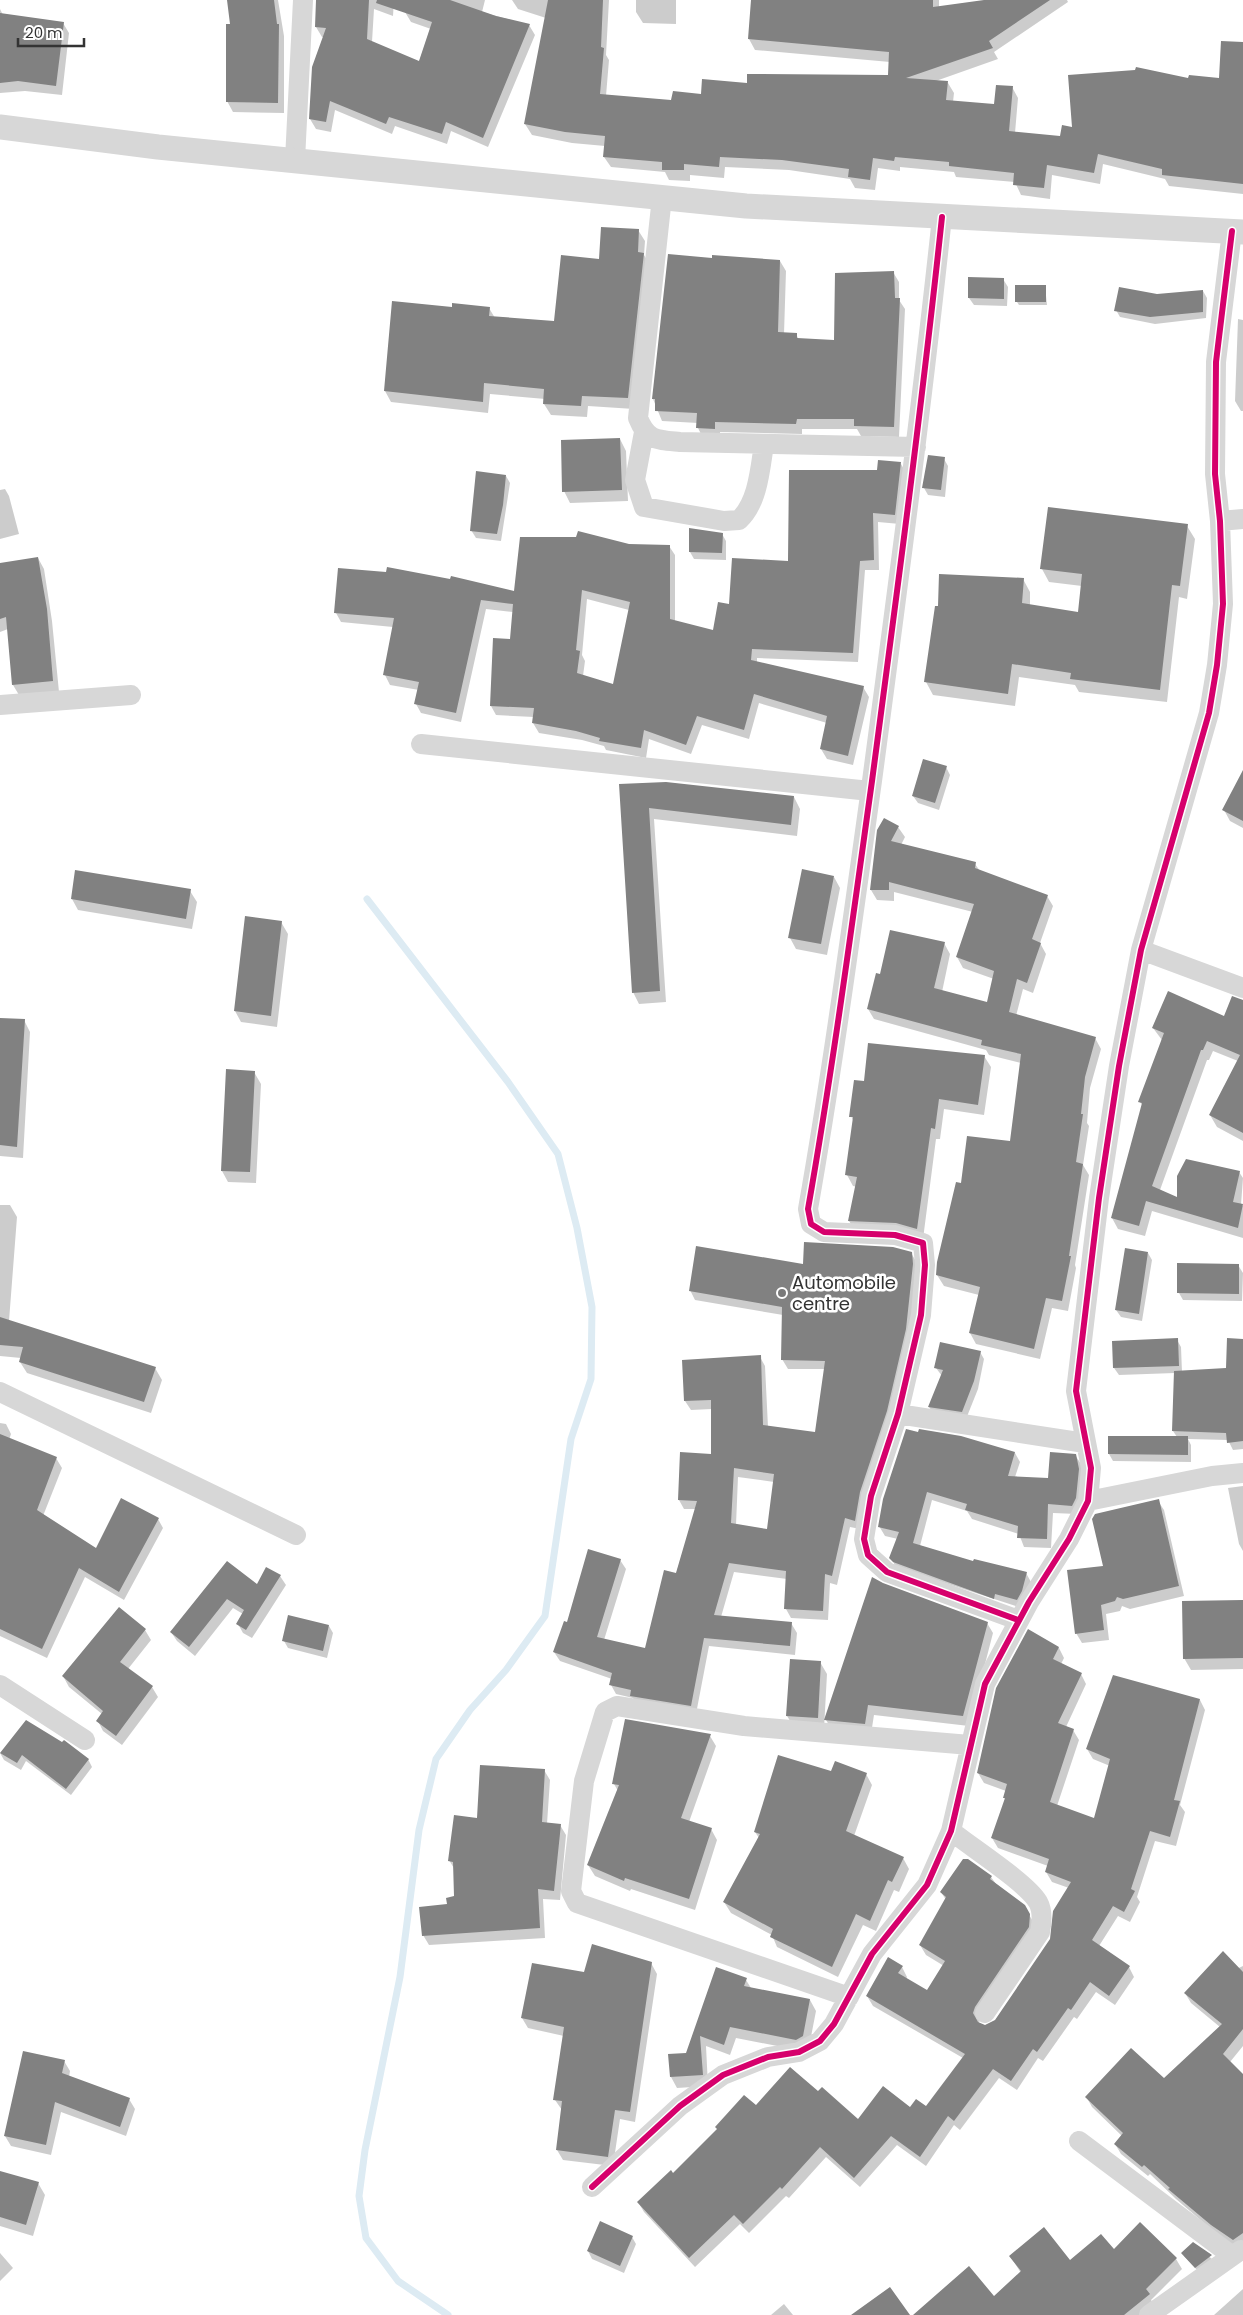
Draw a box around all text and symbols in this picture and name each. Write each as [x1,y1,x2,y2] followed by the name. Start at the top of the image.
[18,15,84,47] scale bar
[25,22,63,43] text: 20 m
[792,1270,896,1316] place label: Automobile centre
[776,1287,788,1299] marker: Automobile centre

